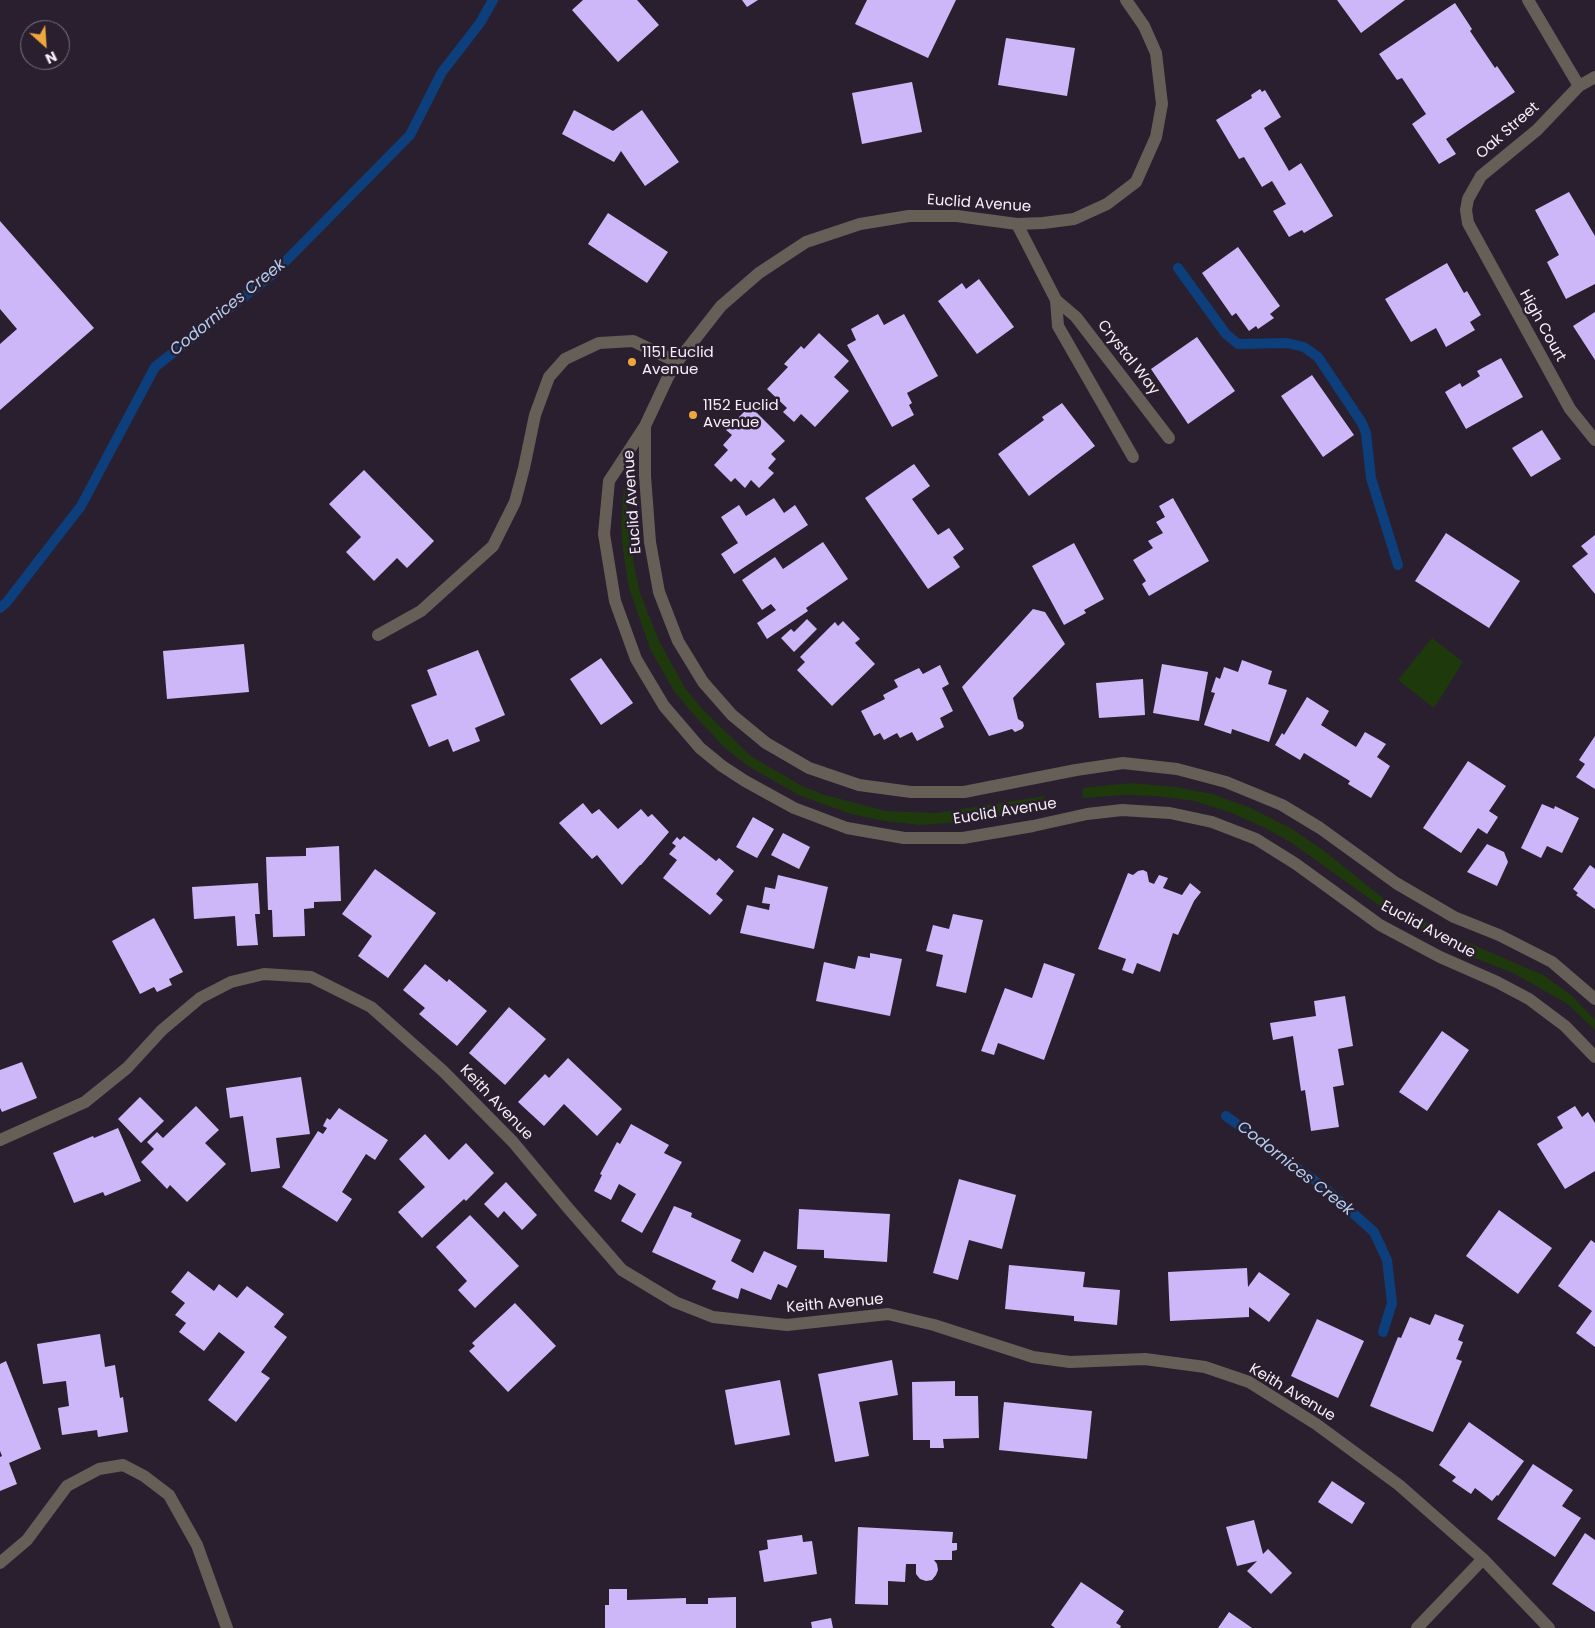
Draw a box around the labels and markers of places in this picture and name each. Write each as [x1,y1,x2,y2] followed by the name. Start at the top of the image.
[642,344,714,379] place label: 1151 Euclid Avenue
[626,356,638,368] marker: 1151 Euclid Avenue
[703,397,779,432] place label: 1152 Euclid Avenue
[687,409,699,421] marker: 1152 Euclid Avenue

